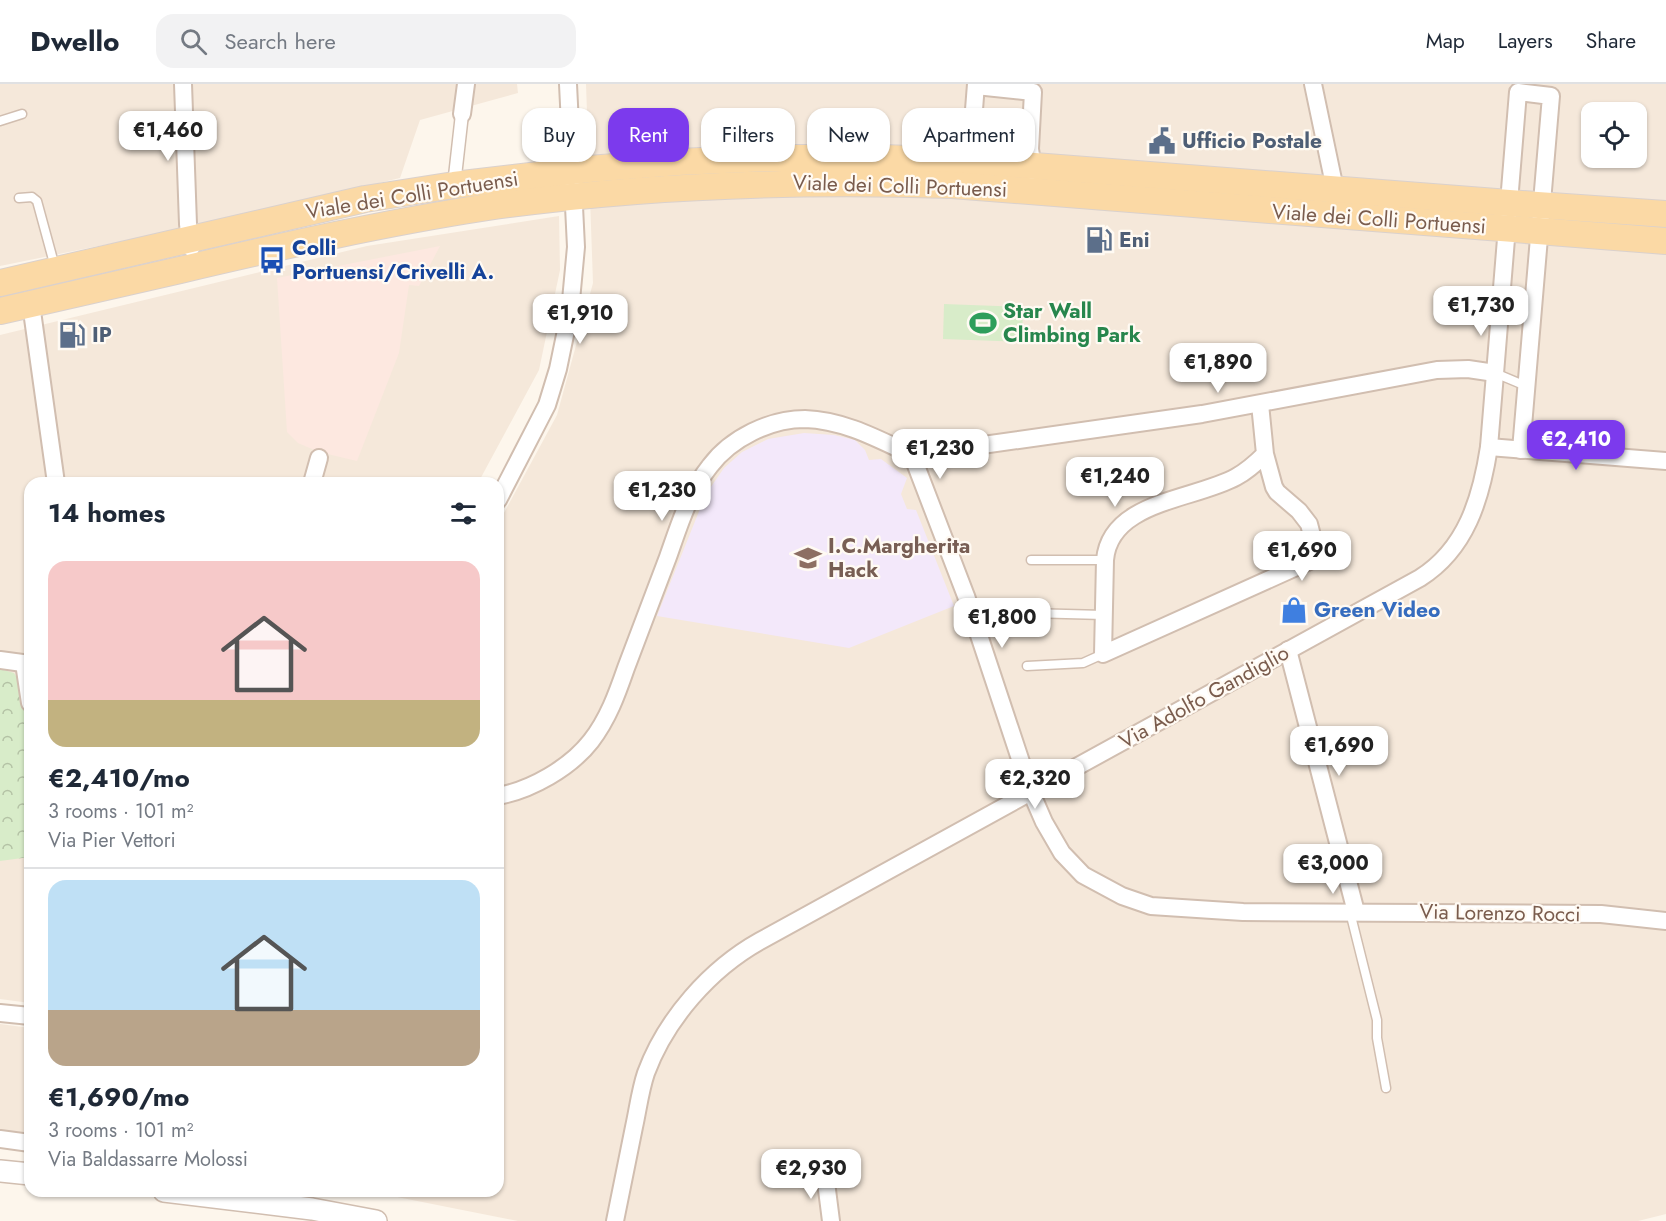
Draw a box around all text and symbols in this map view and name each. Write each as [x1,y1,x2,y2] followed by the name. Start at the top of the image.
[156,14,576,68] search box
[30,21,120,62] text: Dwello
[177,25,210,58] icon: search
[225,25,336,57] text: Search here
[1426,26,1465,56] text: Map
[1498,26,1553,56] text: Layers
[1586,26,1636,56] text: Share
[1581,102,1647,168] map controls
[1581,102,1647,168] button: locate
[522,108,596,162] chip: Buy
[608,108,689,162] chip: Rent
[701,108,795,162] chip: Filters
[807,108,890,162] chip: New
[902,108,1035,162] chip: Apartment
[119,111,217,162] pin: €1,460
[133,116,203,145] text: €1,460
[1147,126,1177,156] public building icon: Ufficio Postale
[1182,126,1322,156] place label: Ufficio Postale
[304,163,520,227] street label: Viale dei Colli Portuensi
[792,167,1008,205] street label: Viale dei Colli Portuensi
[1271,197,1487,241] street label: Viale dei Colli Portuensi
[1084,225,1114,255] fuel station icon: Eni
[1119,225,1150,255] place label: Eni
[292,233,494,287] place label: Colli Portuensi/Crivelli A.
[257,245,287,275] bus stop icon: Colli Portuensi/Crivelli A.
[1432,286,1530,337] pin: €1,730
[1447,291,1515,320] text: €1,730
[531,294,629,345] pin: €1,910
[1003,296,1141,350] place label: Star Wall Climbing Park
[547,299,613,328] text: €1,910
[968,308,998,338] sports icon: Star Wall Climbing Park
[57,320,87,350] fuel station icon: IP
[92,320,112,350] place label: IP
[1169,343,1267,394] pin: €1,890
[1184,348,1252,377] text: €1,890
[1527,420,1625,471] pin: €2,410
[1541,425,1611,454] text: €2,410
[891,429,989,480] pin: €1,230
[906,434,974,463] text: €1,230
[1066,457,1164,508] pin: €1,240
[1080,462,1150,491] text: €1,240
[613,471,711,522] pin: €1,230
[628,476,696,505] text: €1,230
[48,494,165,532] text: 14 homes
[447,497,480,530] icon: filters
[828,531,970,585] place label: I.C.Margherita Hack
[1253,531,1351,582] pin: €1,690
[1267,536,1337,565] text: €1,690
[793,543,823,573] school or university icon: I.C.Margherita Hack
[1279,595,1309,625] shop icon: Green Video
[1314,595,1440,625] place label: Green Video
[953,598,1051,649] pin: €1,800
[210,600,318,708] icon: home
[968,603,1036,632] text: €1,800
[1114,638,1294,756] street label: Via Adolfo Gandiglio
[1290,726,1388,777] pin: €1,690
[1304,731,1374,760] text: €1,690
[48,759,190,797] text: €2,410/mo
[986,759,1084,810] pin: €2,320
[999,764,1071,793] text: €2,320
[48,797,194,826] text: 3 rooms · 101 m²
[48,826,176,855] text: Via Pier Vettori
[1284,844,1382,895] pin: €3,000
[1297,849,1369,878] text: €3,000
[1419,897,1581,929] street label: Via Lorenzo Rocci
[210,919,318,1027] icon: home
[48,1078,189,1116] text: €1,690/mo
[48,1116,194,1145] text: 3 rooms · 101 m²
[48,1145,248,1174] text: Via Baldassarre Molossi
[762,1149,860,1200] pin: €2,930
[775,1154,847,1183] text: €2,930

